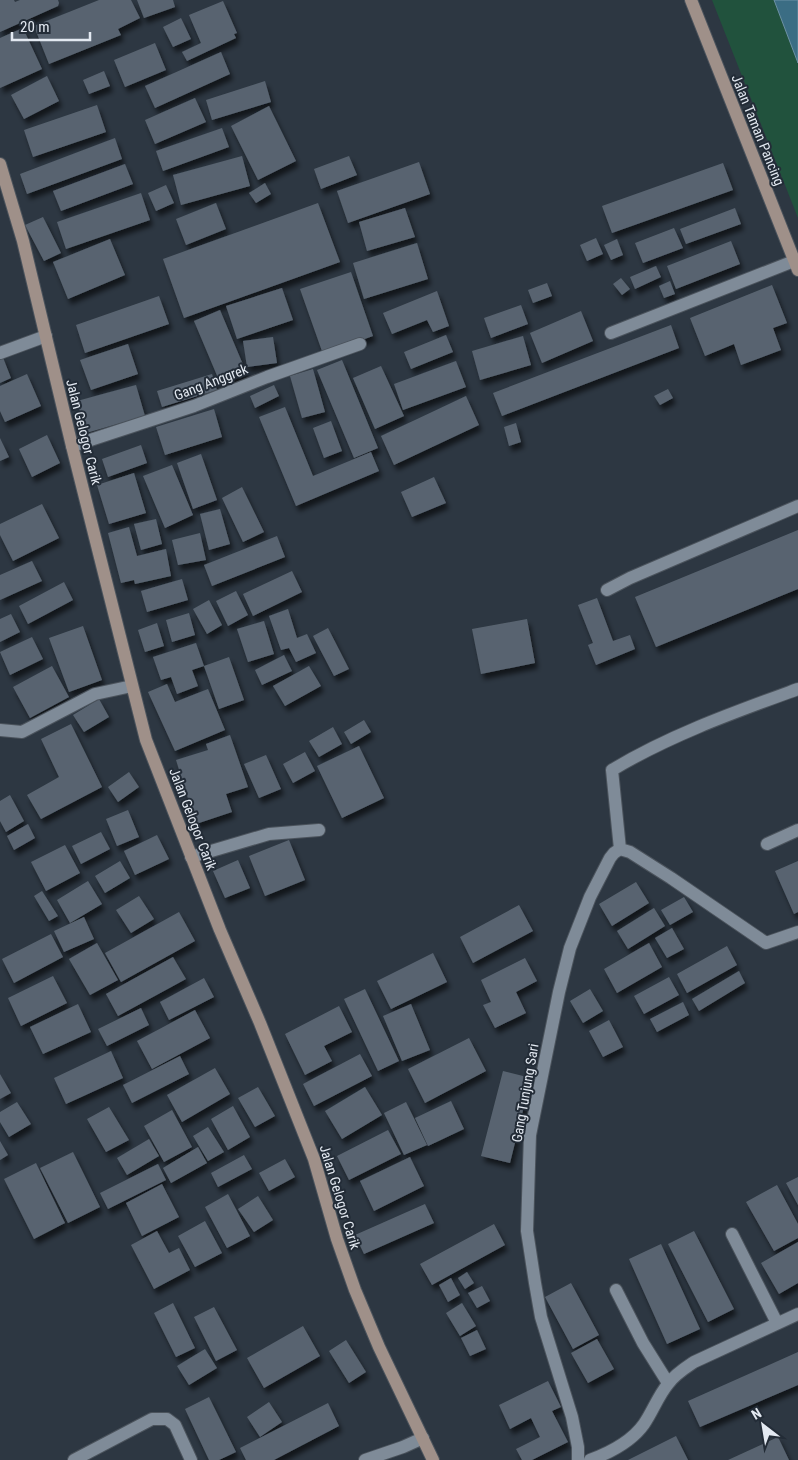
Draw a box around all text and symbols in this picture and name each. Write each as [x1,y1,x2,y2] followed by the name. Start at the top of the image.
[12,10,90,42] scale bar
[20,18,50,36] text: 20 m
[728,72,788,188] street label: Jalan Taman Pancing
[172,360,251,403] street label: Gang Anggrek
[63,378,105,487] street label: Jalan Gelogor Carik
[166,766,220,873] street label: Jalan Gelogor Carik
[508,1042,542,1144] street label: Gang Tunjung Sari
[317,1143,364,1252] street label: Jalan Gelogor Carik
[738,1400,788,1450] north arrow
[749,1405,764,1423] text: N

